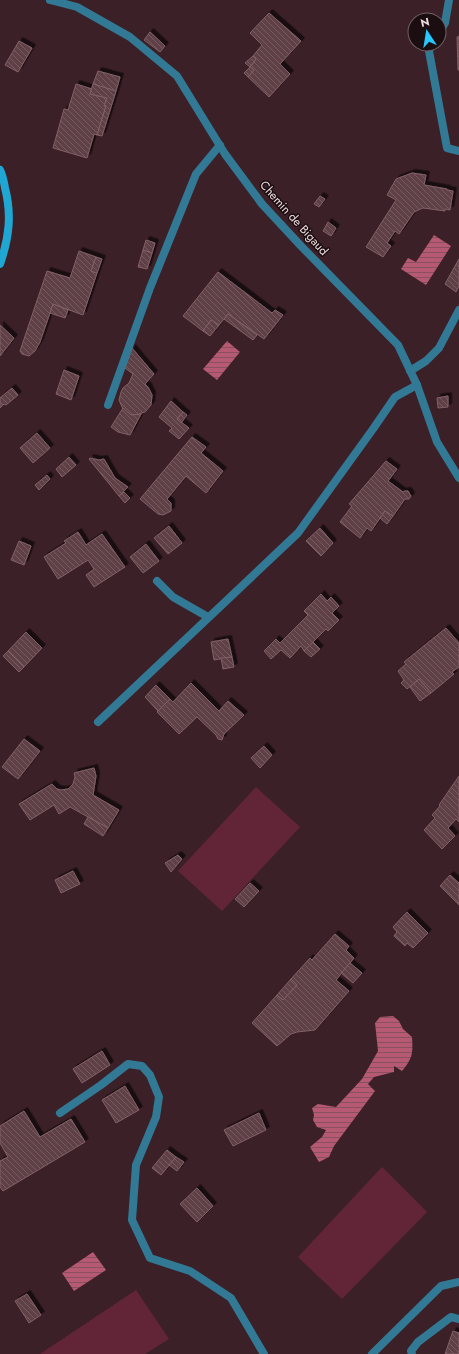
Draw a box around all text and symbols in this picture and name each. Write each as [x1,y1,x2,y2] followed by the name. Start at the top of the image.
[407,12,447,52] north arrow
[419,13,431,31] text: N
[255,177,333,259] street label: Chemin de Bigaud

